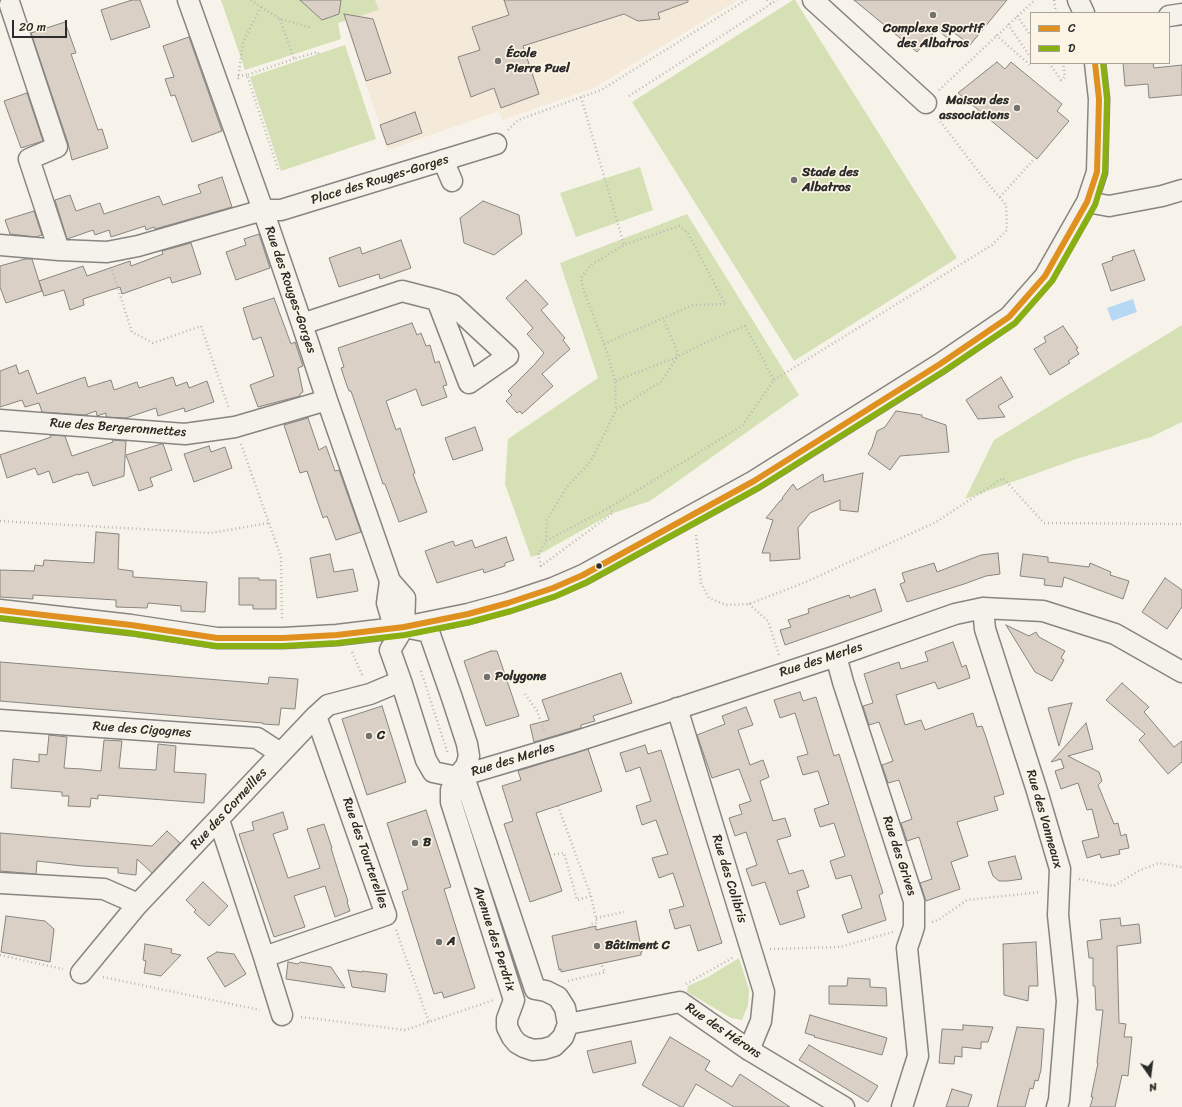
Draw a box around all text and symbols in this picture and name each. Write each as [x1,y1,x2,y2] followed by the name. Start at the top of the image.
[928,10,938,20] marker: Complexe Sportif des Albatros
[14,12,69,38] scale bar
[1030,12,1170,64] legend
[19,16,46,38] text: 20 m
[1068,17,1076,39] text: C
[883,21,983,52] place label: Complexe Sportif des Albatros
[1068,37,1075,59] text: D
[506,46,570,77] place label: École Pierre Puel
[493,56,503,66] marker: École Pierre Puel
[939,93,1009,124] place label: Maison des associations
[1012,103,1022,113] marker: Maison des associations
[309,152,451,208] street label: Place des Rouges-Gorges
[802,165,859,196] place label: Stade des Albatros
[789,175,799,185] marker: Stade des Albatros
[261,224,319,356] street label: Rue des Rouges-Gorges
[49,415,187,441] street label: Rue des Bergeronnettes
[594,561,604,571] unlabelled marker
[778,639,864,681] street label: Rue des Merles
[495,669,546,685] place label: Polygone
[482,672,492,682] marker: Polygone
[92,719,192,741] street label: Rue des Cigognes
[377,728,385,744] place label: C
[364,731,374,741] marker: C
[470,740,556,780] street label: Rue des Merles
[187,765,271,853] street label: Rue des Corneilles
[1022,768,1066,870] street label: Rue des Vanneaux
[339,796,391,910] street label: Rue des Tourterelles
[879,814,919,898] street label: Rue des Grives
[708,833,750,925] street label: Rue des Colibris
[423,835,431,851] place label: B
[410,838,420,848] marker: B
[470,884,518,994] street label: Avenue des Perdrix
[447,934,456,950] place label: A
[434,937,444,947] marker: A
[605,938,670,954] place label: Bâtiment C
[592,941,602,951] marker: Bâtiment C
[682,1000,764,1062] street label: Rue des Hérons
[1130,1055,1170,1095] north arrow
[1147,1077,1159,1097] text: N

